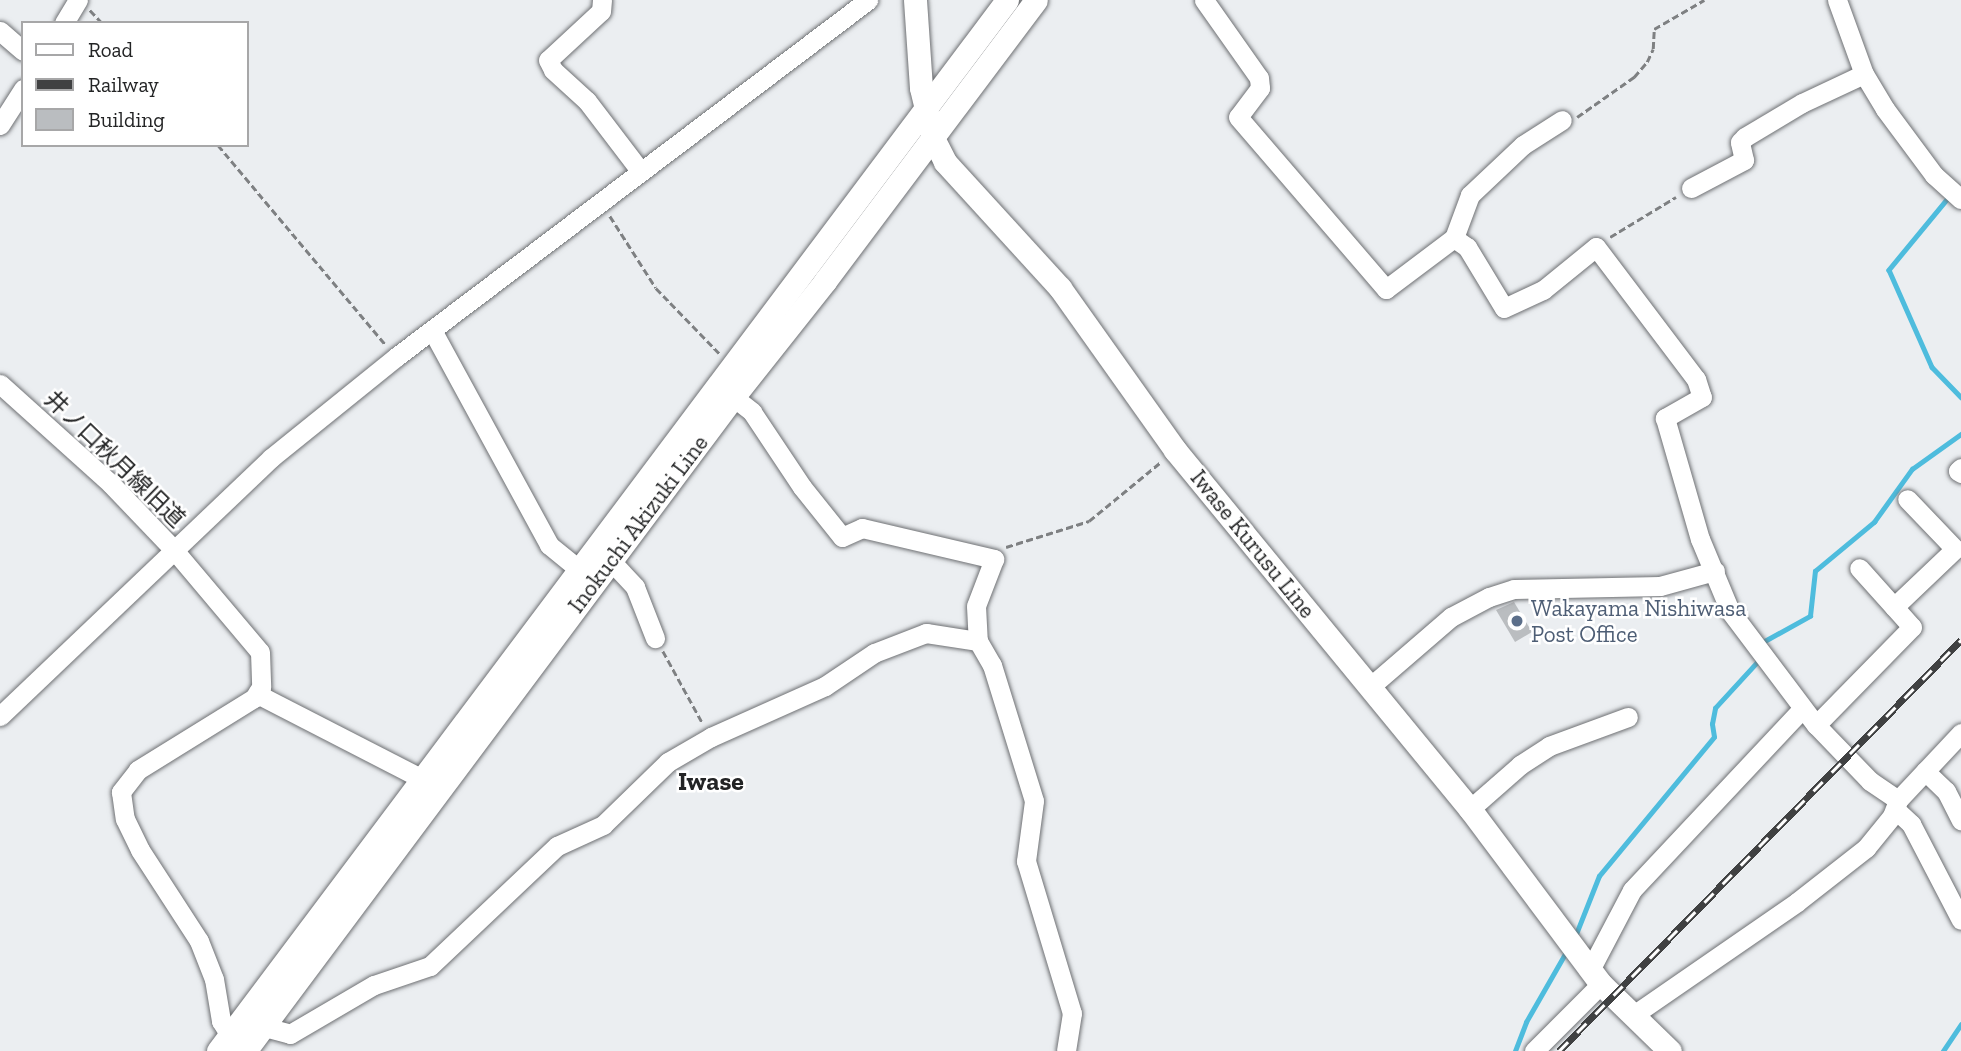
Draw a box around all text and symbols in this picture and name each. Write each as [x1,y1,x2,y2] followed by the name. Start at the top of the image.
[21,21,248,147] legend
[88,37,133,62] text: Road
[88,72,159,97] text: Railway
[88,107,165,132] text: Building
[39,385,191,533] street label: 井ノ口秋月線旧道
[562,429,714,619] street label: Inokuchi Akizuki Line
[1185,464,1321,624] street label: Iwase Kurusu Line
[1531,594,1746,648] place label: Wakayama Nishiwasa Post Office
[1509,613,1525,629] marker: Wakayama Nishiwasa Post Office
[678,766,744,798] district label: Iwase

